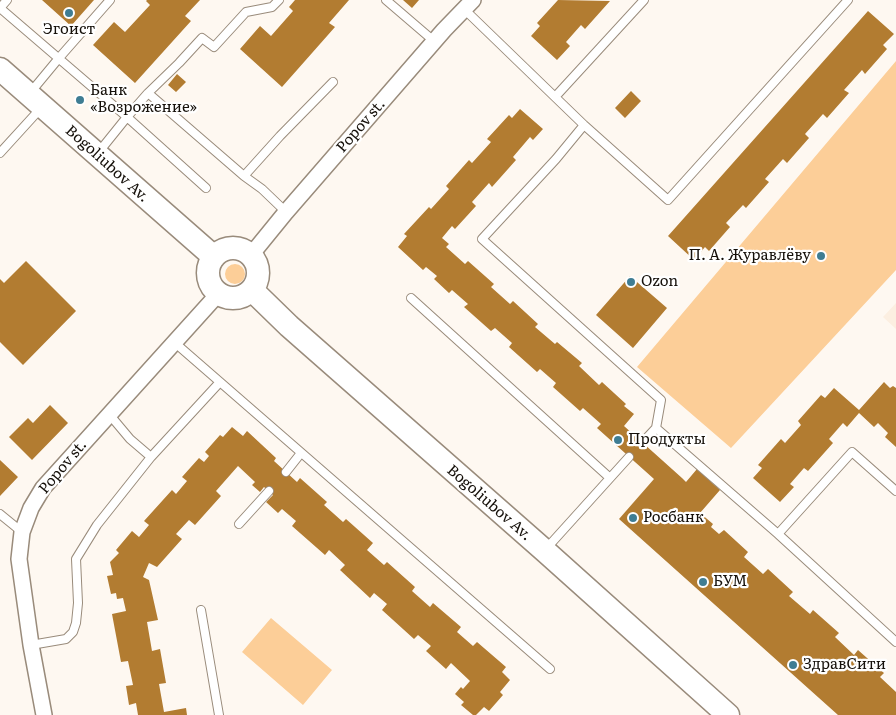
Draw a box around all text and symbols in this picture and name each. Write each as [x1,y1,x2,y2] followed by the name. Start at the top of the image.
[63,7,75,19] marker: Эгоист
[43,21,95,39] place label: Эгоист
[90,82,197,117] place label: Банк «Возрожение»
[74,94,86,106] marker: Банк «Возрожение»
[333,96,389,156] street label: Popov st.
[61,122,153,206] street label: Bogoliubov Av.
[688,247,811,265] place label: П. А. Журавлёву
[815,250,827,262] marker: П. А. Журавлёву
[641,273,678,291] place label: Ozon
[625,276,637,288] marker: Ozon
[628,431,706,449] place label: Продукты
[612,434,624,446] marker: Продукты
[35,436,91,498] street label: Popov st.
[443,461,535,545] street label: Bogoliubov Av.
[643,509,704,527] place label: Росбанк
[627,512,639,524] marker: Росбанк
[713,573,747,591] place label: БУМ
[697,576,709,588] marker: БУМ
[803,656,886,674] place label: ЗдравСити
[787,659,799,671] marker: ЗдравСити

